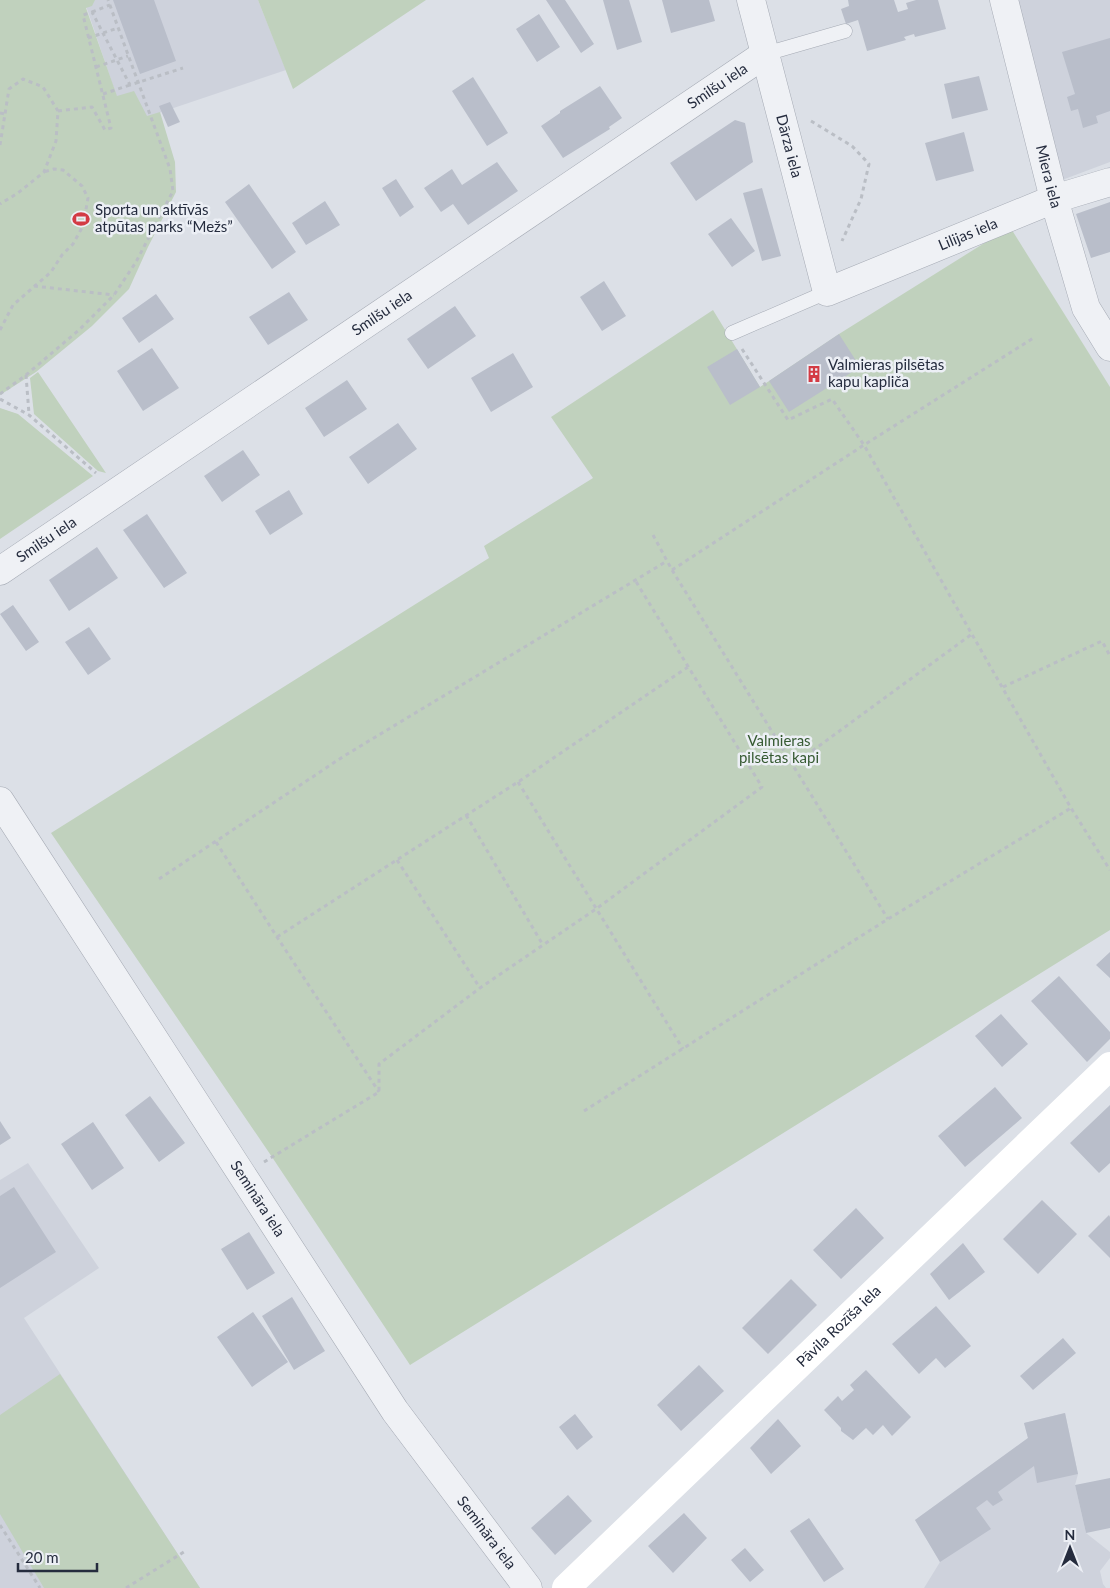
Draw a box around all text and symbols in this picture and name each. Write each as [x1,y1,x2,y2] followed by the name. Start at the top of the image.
[683,59,750,112] street label: Smilšu iela
[773,112,807,180] street label: Dārza iela
[1033,143,1066,210] street label: Miera iela
[95,200,233,235] place label: Sporta un aktīvās atpūtas parks “Mežs”
[71,209,91,229] sports icon: Sporta un aktīvās atpūtas parks “Mežs”
[935,213,1000,254] street label: Lilijas iela
[348,285,415,339] street label: Smilšu iela
[828,355,944,390] place label: Valmieras pilsētas kapu kapliča
[804,364,824,384] building icon: Valmieras pilsētas kapu kapliča
[12,512,79,566] street label: Smilšu iela
[739,731,819,766] park label: Valmieras pilsētas kapi
[227,1157,290,1240] street label: Semināra iela
[792,1281,884,1370] street label: Pāvila Rozīša iela
[454,1492,521,1572] street label: Semināra iela
[1045,1523,1095,1573] north arrow
[1065,1526,1075,1543] text: N
[18,1540,96,1572] scale bar
[25,1548,59,1566] text: 20 m

